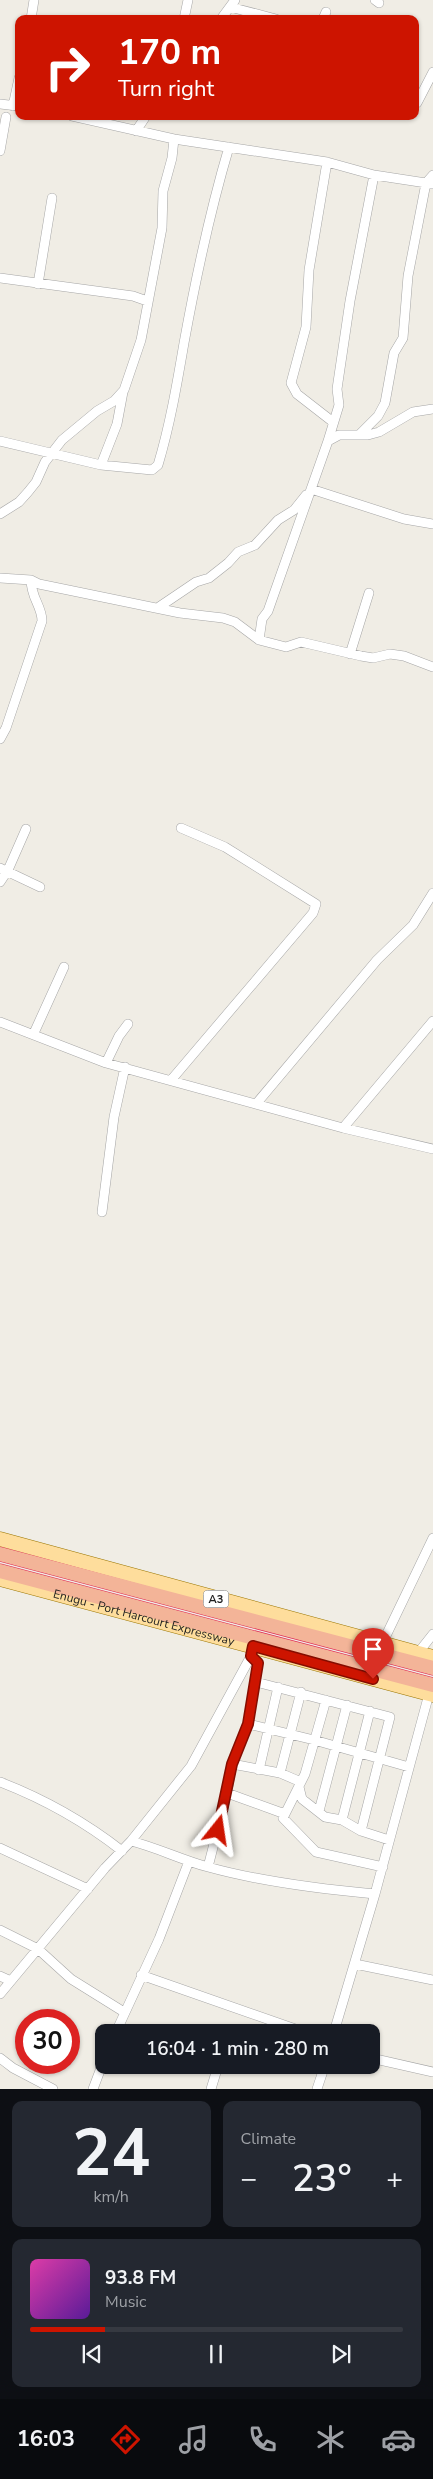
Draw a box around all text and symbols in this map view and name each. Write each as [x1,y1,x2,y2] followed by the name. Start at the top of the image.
[118,29,221,76] text: 170 m
[35,35,100,100] icon: right
[118,74,214,104] text: Turn right
[52,1586,237,1650] street label: Enugu - Port Harcourt Expressway
[204,1590,228,1608] road number: A3
[352,1628,394,1679] pin
[359,1635,387,1663] icon: arrive
[191,1803,243,1855] position arrow
[15,2009,80,2074] speed limit sign: 30
[146,2036,329,2062] text: 16:04 · 1 min · 280 m
[72,2109,150,2198] text: 24
[241,2128,296,2150] text: Climate
[292,2153,352,2204] text: 23°
[241,2160,257,2198] text: −
[386,2160,403,2198] text: +
[94,2186,129,2208] text: km/h
[105,2265,176,2291] text: 93.8 FM
[105,2291,146,2313] text: Music
[78,2340,106,2368] icon: previous
[202,2340,230,2368] icon: pause
[327,2340,355,2368] icon: next
[108,2422,143,2457] icon: directions
[176,2422,211,2457] icon: music
[245,2422,280,2457] icon: phone
[313,2422,348,2457] icon: climate
[381,2422,416,2457] icon: car
[17,2424,75,2454] text: 16:03

